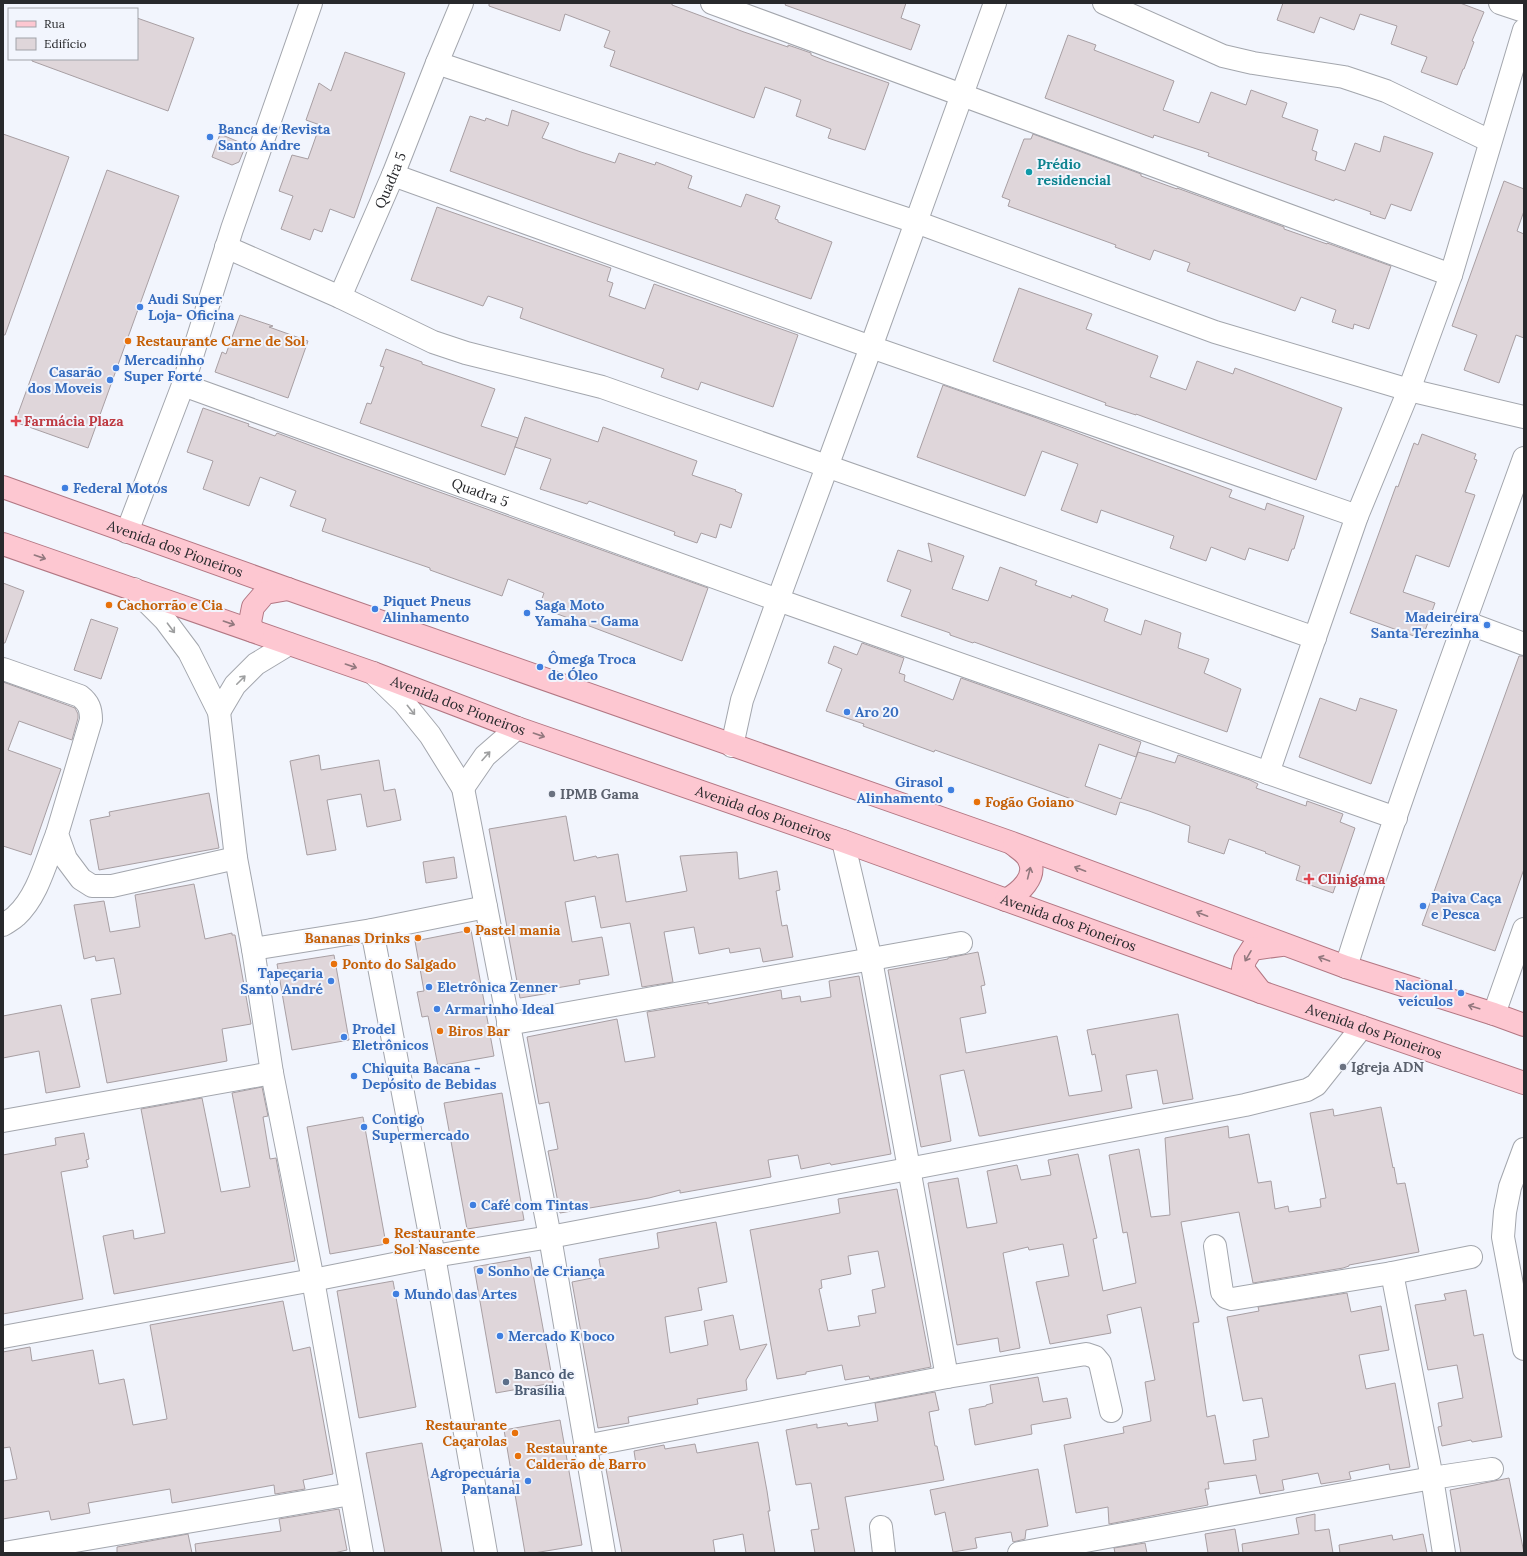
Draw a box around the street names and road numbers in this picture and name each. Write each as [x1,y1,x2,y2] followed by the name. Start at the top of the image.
[370,150,410,211] street label: Quadra 5
[449,474,511,511] street label: Quadra 5
[104,516,246,581] street label: Avenida dos Pioneiros
[387,671,528,739] street label: Avenida dos Pioneiros
[692,781,834,845] street label: Avenida dos Pioneiros
[998,889,1139,955] street label: Avenida dos Pioneiros
[1303,999,1444,1063] street label: Avenida dos Pioneiros

